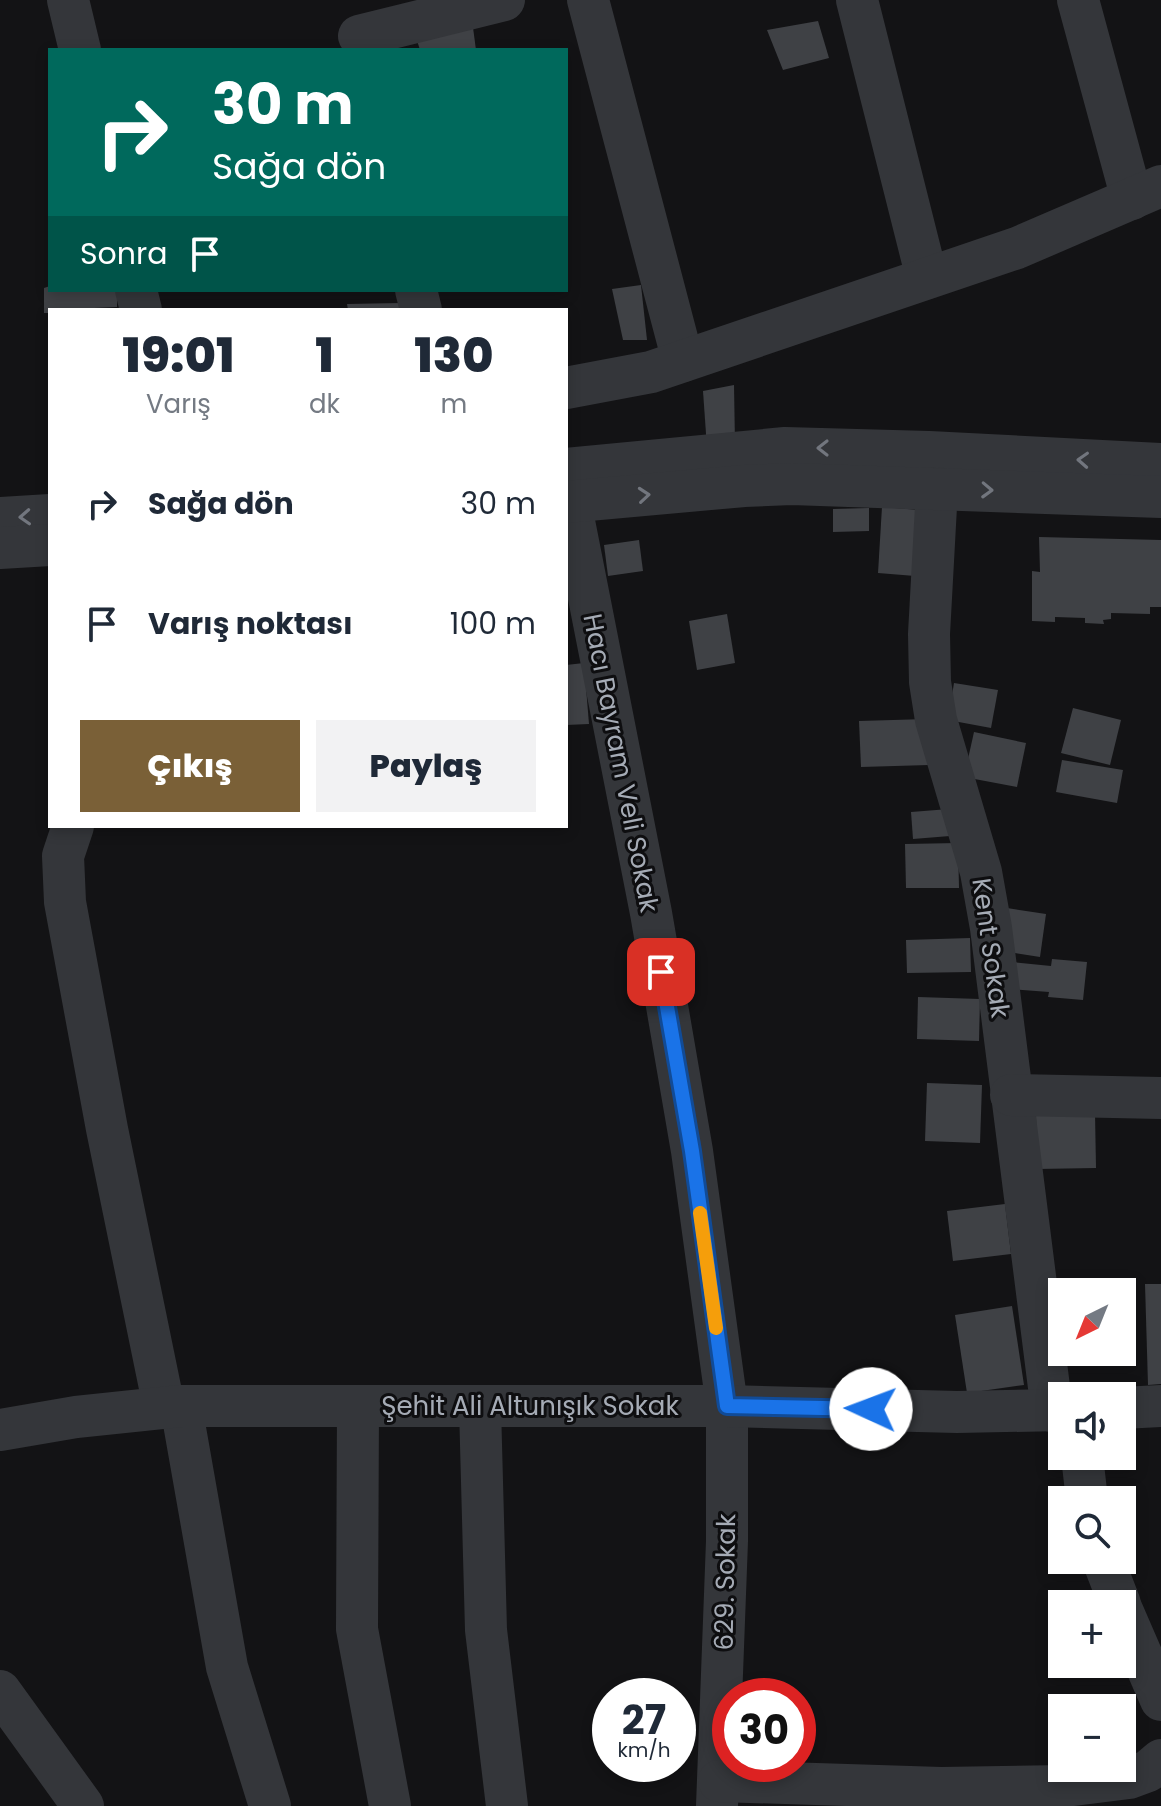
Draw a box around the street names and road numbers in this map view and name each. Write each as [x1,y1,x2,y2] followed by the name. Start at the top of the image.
[574,611,668,916] street label: Hacı Bayram Veli Sokak
[963,876,1019,1021] street label: Kent Sokak
[381,1388,679,1424] street label: Şehit Ali Altunışık Sokak
[706,1513,744,1651] street label: 629. Sokak

